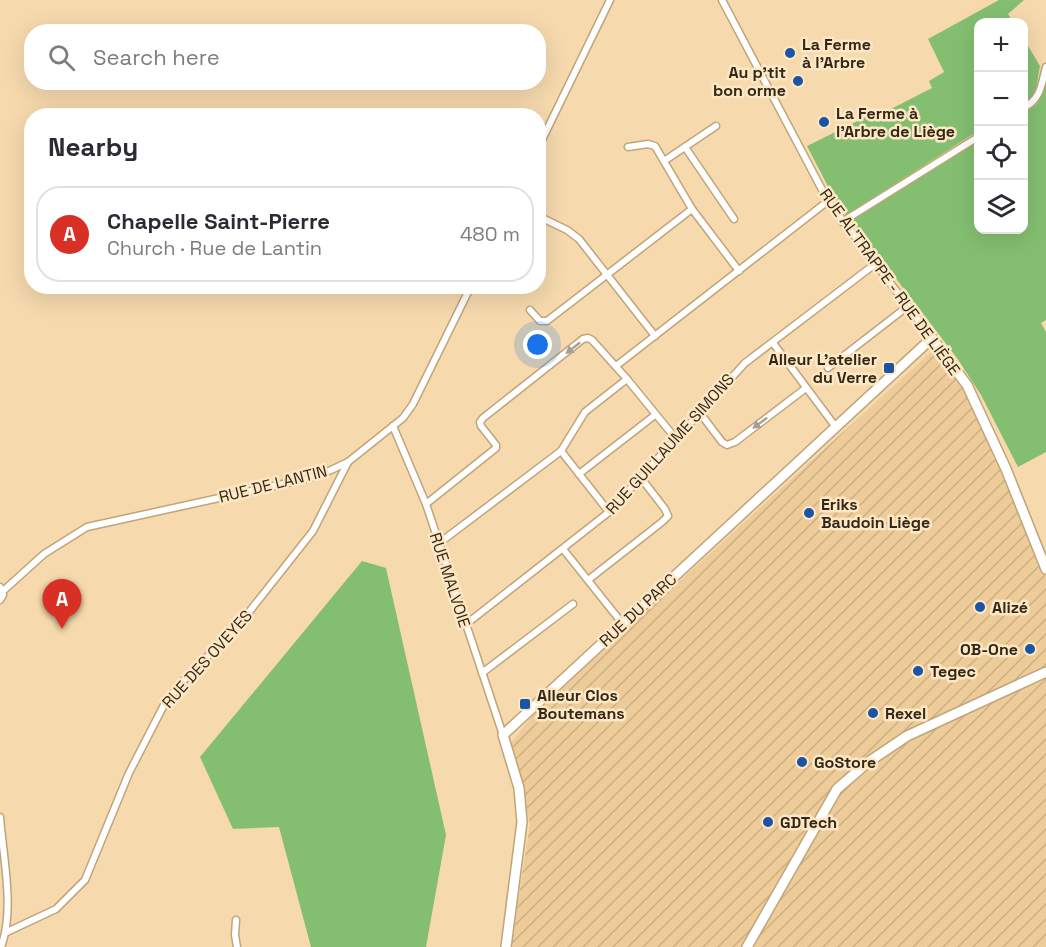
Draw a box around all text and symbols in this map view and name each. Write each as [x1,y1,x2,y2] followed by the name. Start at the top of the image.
[974,18,1028,234] map controls
[974,18,1028,72] button: +
[24,24,546,90] search box
[802,34,871,73] place label: La Ferme à l'Arbre
[45,41,78,74] icon: search
[93,43,220,71] text: Search here
[783,46,797,60] marker: La Ferme à l'Arbre
[713,62,786,101] place label: Au p'tit bon orme
[974,72,1028,126] button: −
[791,74,805,88] marker: Au p'tit bon orme
[836,103,955,142] place label: La Ferme à l’Arbre de Liège
[817,115,831,129] marker: La Ferme à l’Arbre de Liège
[974,126,1028,180] button: locate
[48,130,138,164] text: Nearby
[974,180,1028,234] button: layers
[815,184,965,380] street label: RUE AL'TRAPPE - RUE DE LIÈGE
[107,207,330,235] text: Chapelle Saint-Pierre
[63,221,76,247] text: A
[460,221,520,247] text: 480 m
[107,235,322,261] text: Church · Rue de Lantin
[523,330,552,359] your location
[565,341,580,353] one-way arrow
[769,349,877,388] place label: Alleur L'atelier du Verre
[882,361,896,375] marker: Alleur L'atelier du Verre
[601,369,739,519] street label: RUE GUILLAUME SIMONS
[752,417,768,429] one-way arrow
[217,460,329,508] street label: RUE DE LANTIN
[821,494,930,533] place label: Eriks Baudoin Liège
[802,506,816,520] marker: Eriks Baudoin Liège
[425,530,475,630] street label: RUE MALVOIE
[595,569,681,651] street label: RUE DU PARC
[42,580,82,629] pin: A
[992,597,1028,618] place label: Alizé
[973,600,987,614] marker: Alizé
[157,605,257,713] street label: RUE DES OVEYES
[960,639,1018,660] place label: OB-One
[1023,642,1037,656] marker: OB-One
[930,661,976,682] place label: Tegec
[911,664,925,678] marker: Tegec
[537,685,625,724] place label: Alleur Clos Boutemans
[518,697,532,711] marker: Alleur Clos Boutemans
[885,703,926,724] place label: Rexel
[866,706,880,720] marker: Rexel
[814,752,876,773] place label: GoStore
[795,755,809,769] marker: GoStore
[780,812,837,833] place label: GDTech
[761,815,775,829] marker: GDTech

